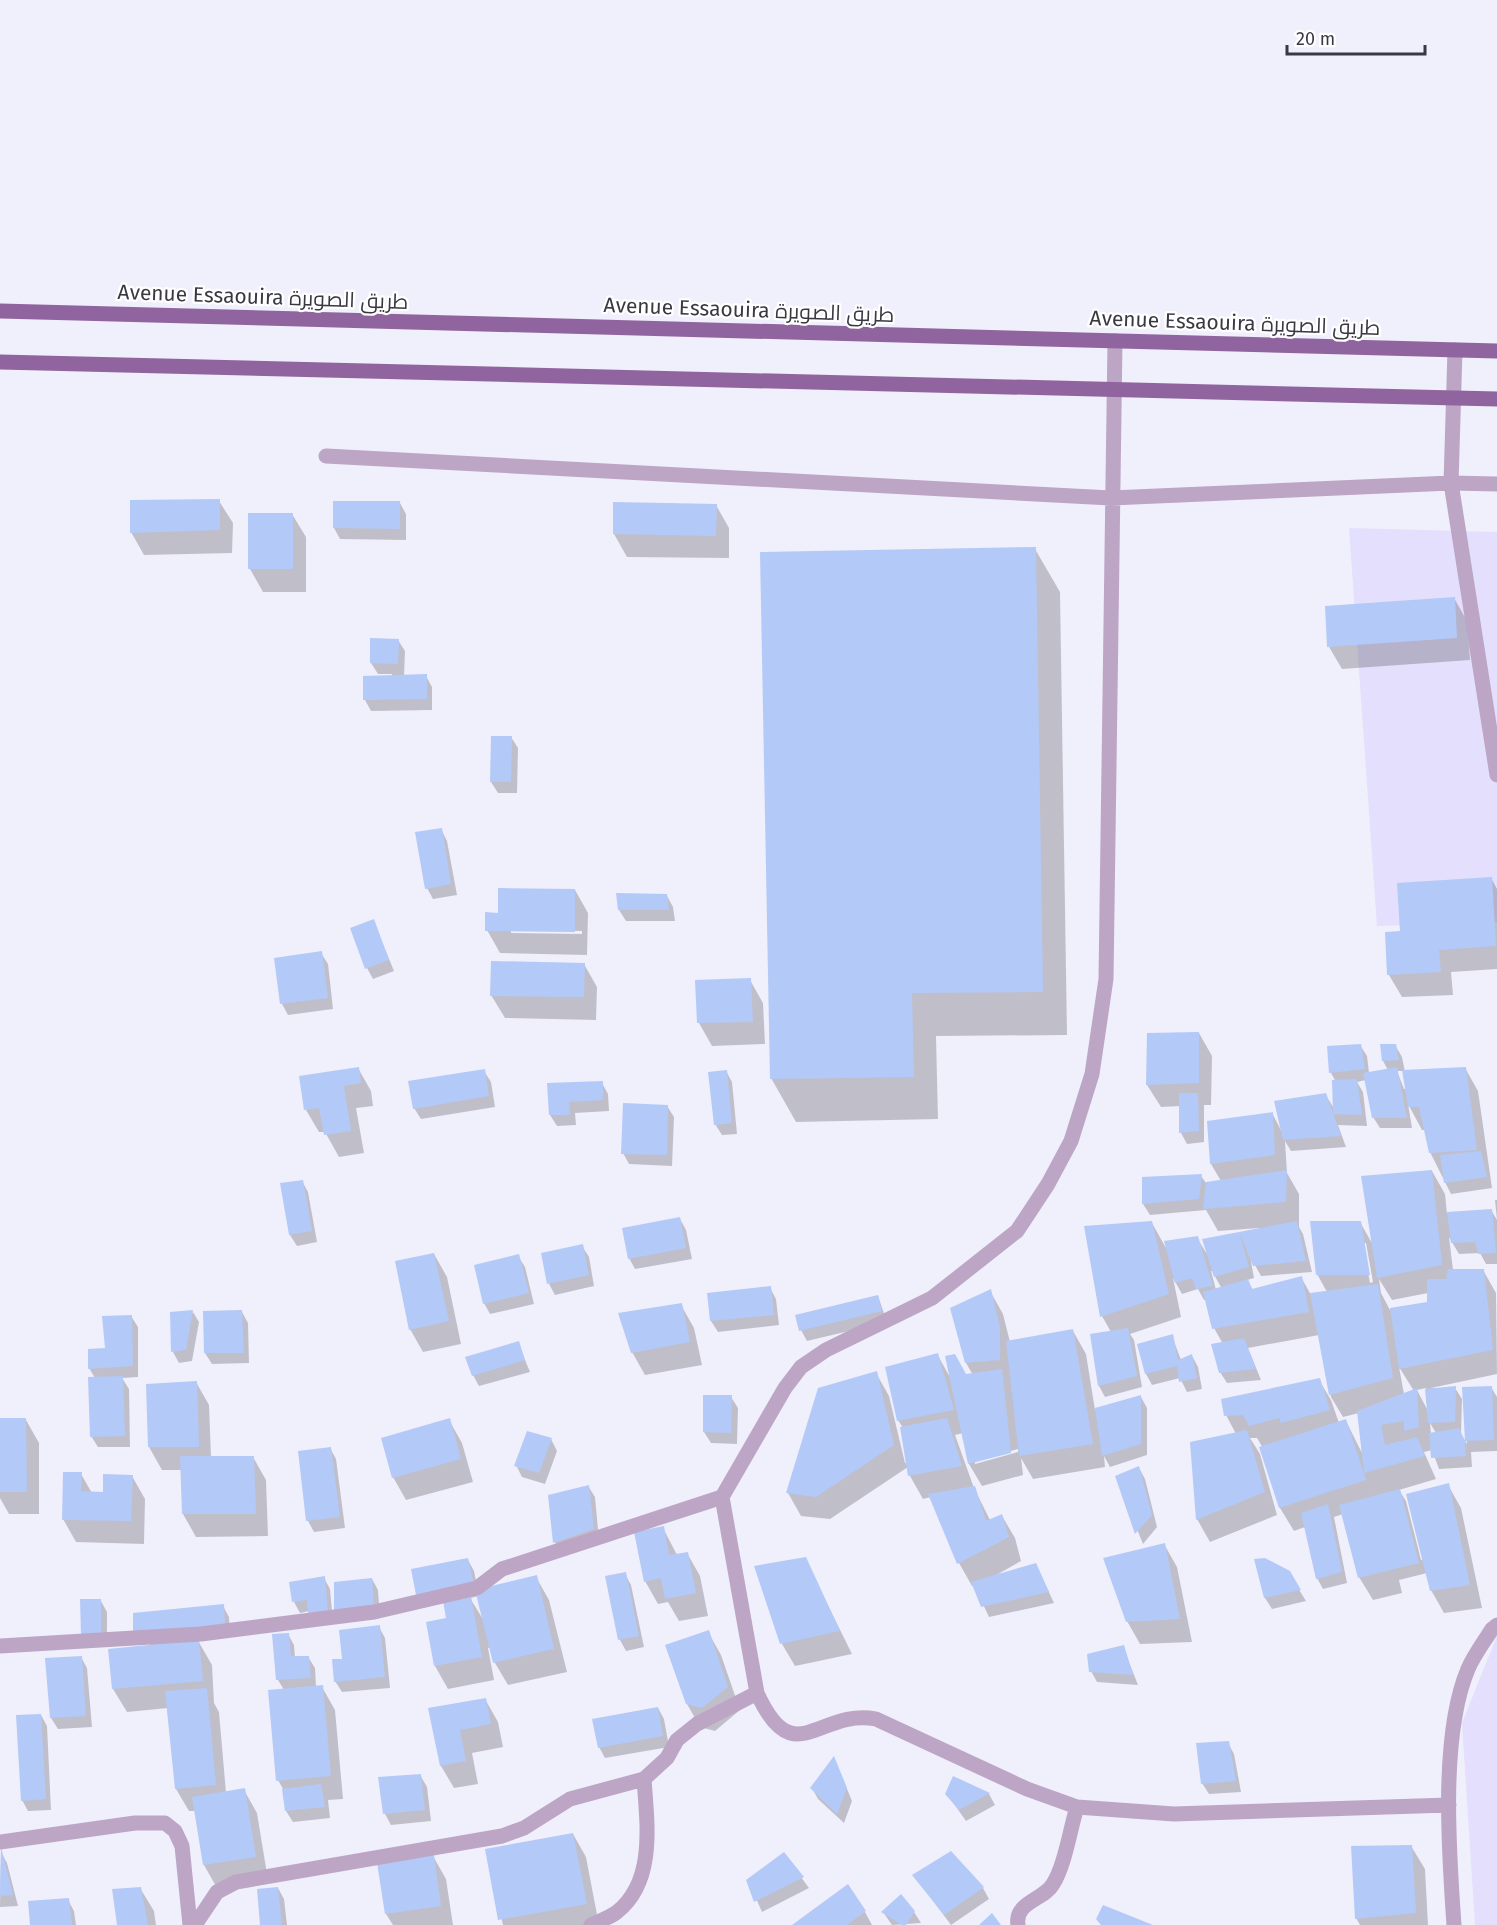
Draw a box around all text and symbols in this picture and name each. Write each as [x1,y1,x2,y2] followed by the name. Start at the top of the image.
[1287,18,1425,56] scale bar
[1296,28,1335,50] text: 20 m
[117,279,409,315] street label: Avenue Essaouira طريق الصويرة
[603,292,895,328] street label: Avenue Essaouira طريق الصويرة
[1089,305,1381,341] street label: Avenue Essaouira طريق الصويرة

